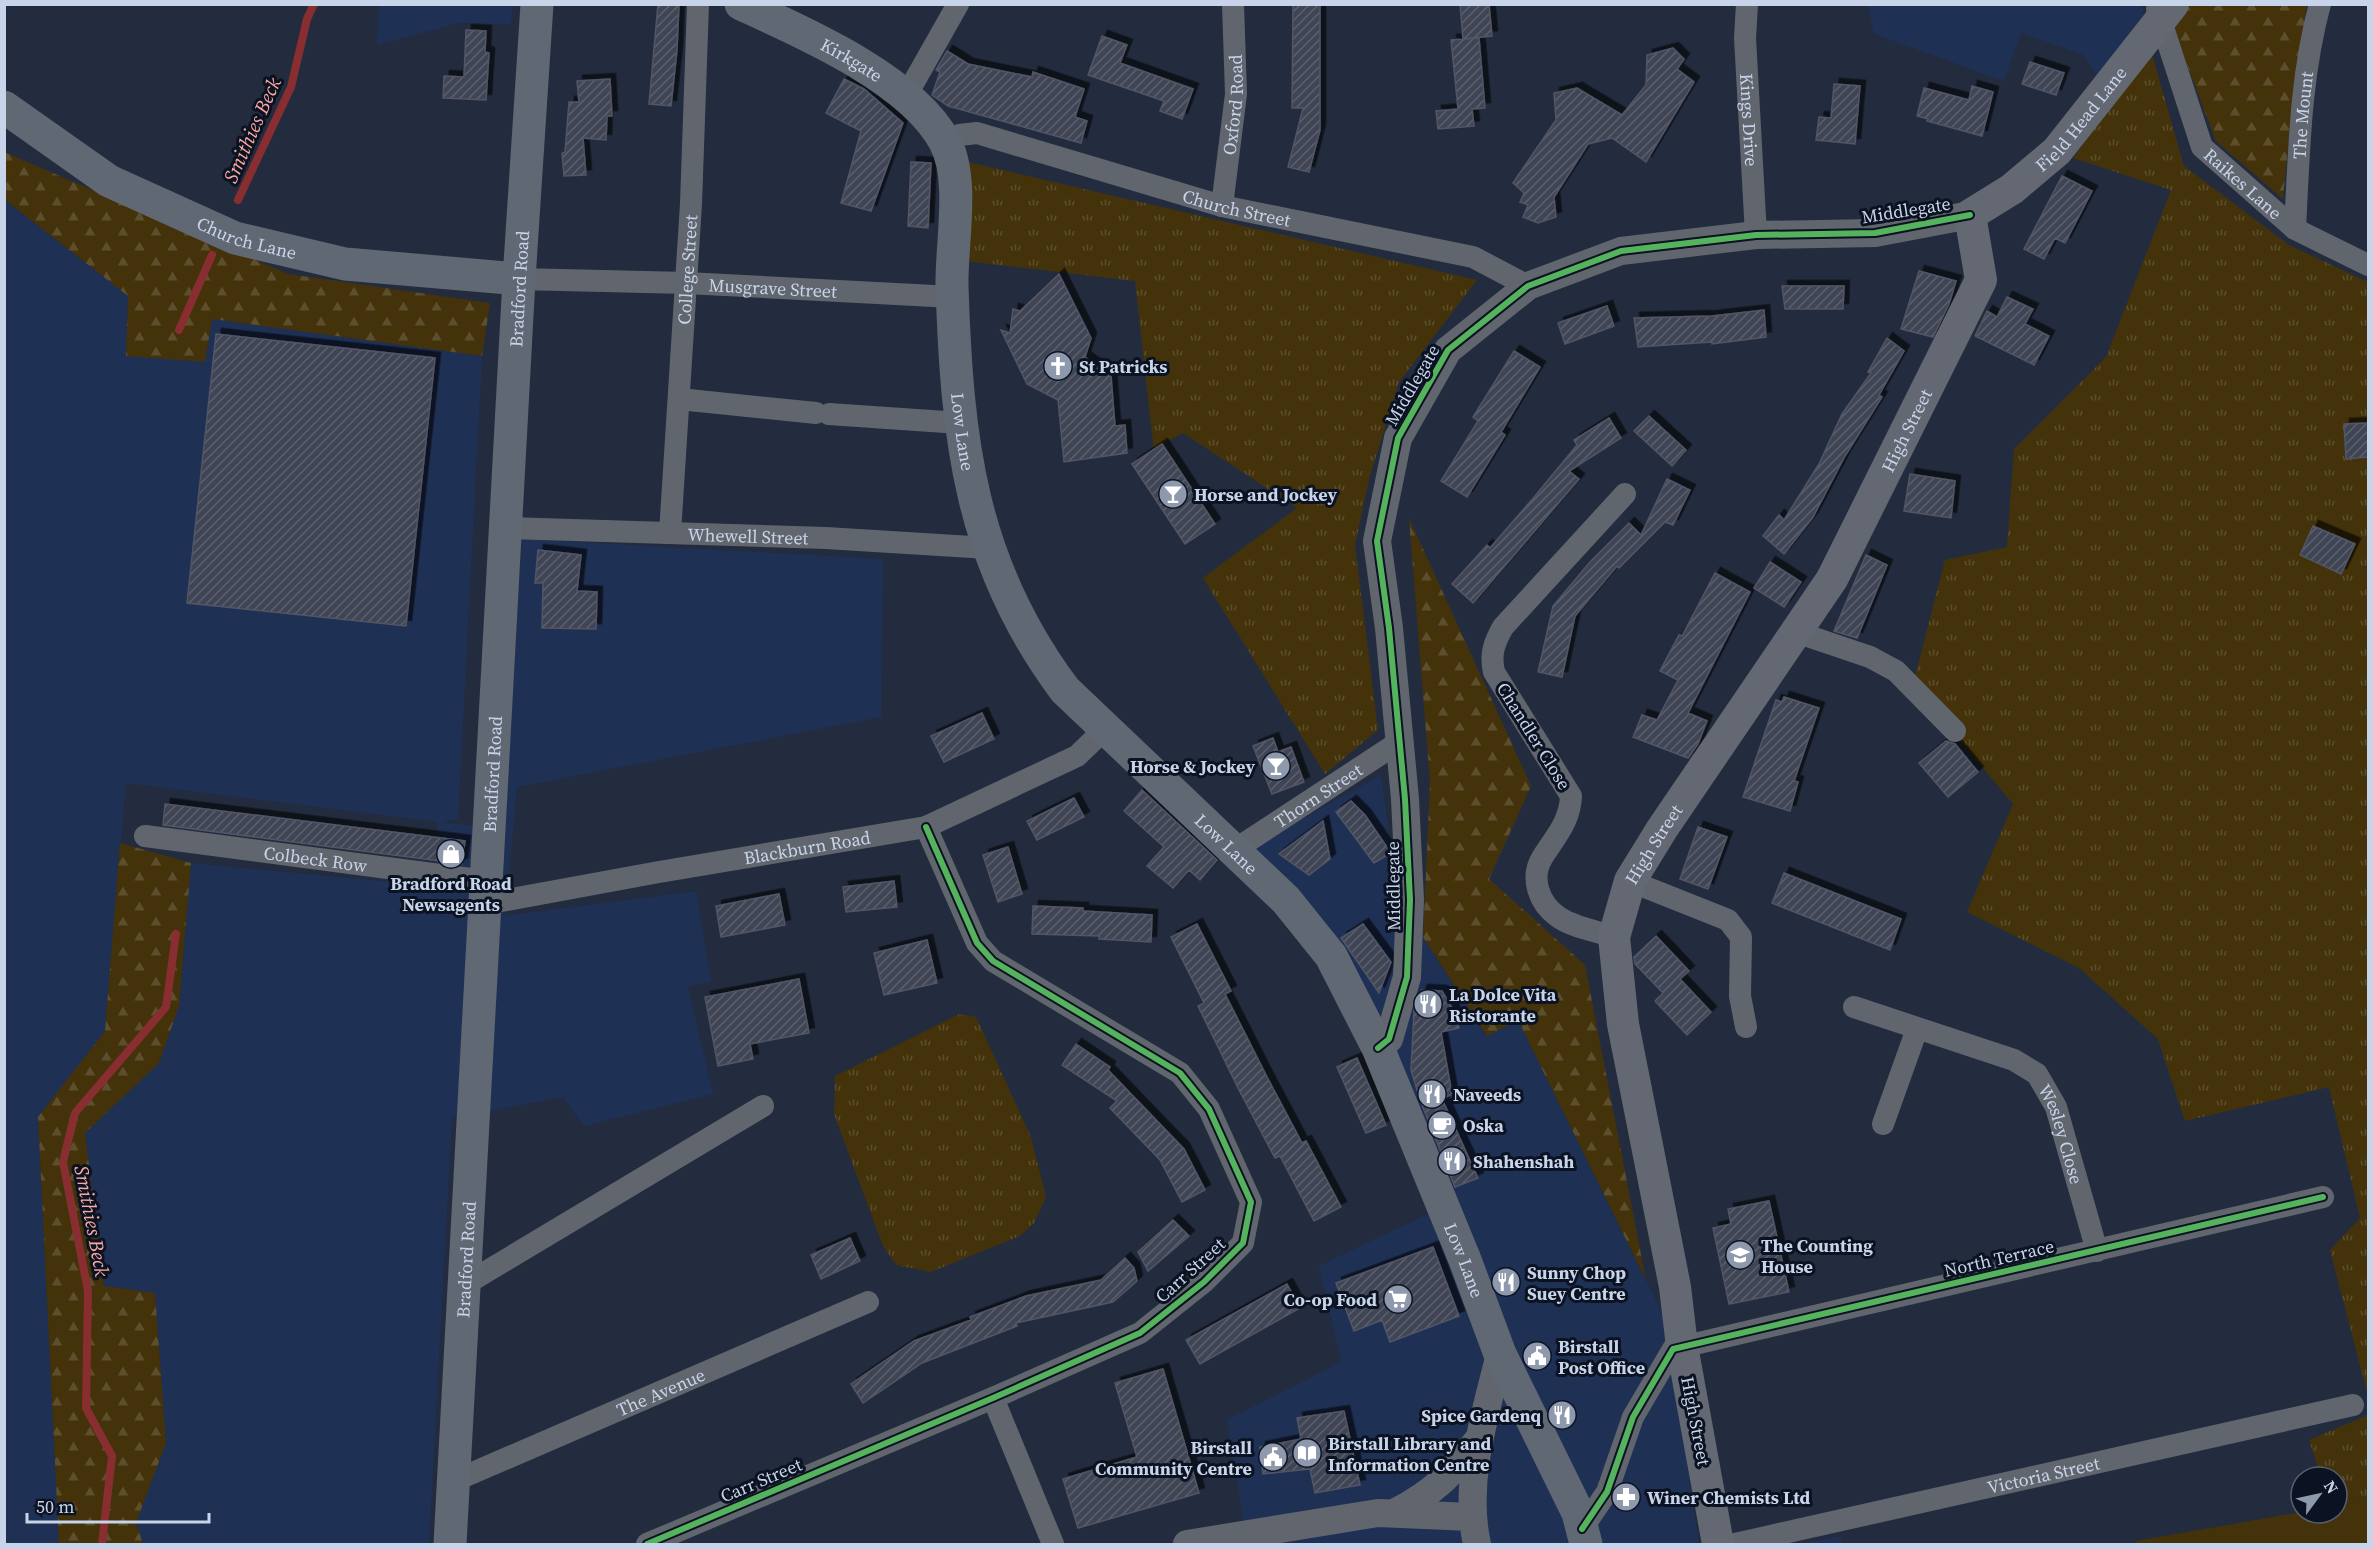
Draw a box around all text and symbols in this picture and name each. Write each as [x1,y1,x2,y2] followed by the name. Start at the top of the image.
[817,32,888,88] street label: Kirkgate
[1216,54,1249,156] street label: Oxford Road
[2029,61,2132,177] street label: Field Head Lane
[2286,70,2319,160] street label: The Mount
[216,72,288,187] water label: Smithies Beck
[1734,73,1765,167] street label: Kings Drive
[2199,142,2288,225] street label: Raikes Lane
[1180,182,1293,232] street label: Church Street
[1860,191,1952,229] street label: Middlegate
[193,210,299,265] street label: Church Lane
[671,214,703,325] street label: College Street
[503,230,535,348] street label: Bradford Road
[708,272,838,303] street label: Musgrave Street
[1379,340,1445,430] street label: Middlegate
[1042,350,1074,382] church icon: St Patricks
[1079,354,1167,379] place label: St Patricks
[1875,384,1938,476] street label: High Street
[946,392,981,473] street label: Low Lane
[1157,478,1189,510] bar icon: Horse and Jockey
[1194,482,1338,507] place label: Horse and Jockey
[687,521,809,550] street label: Whewell Street
[1491,678,1577,794] street label: Chandler Close
[476,715,508,833] street label: Bradford Road
[1260,750,1292,782] bar icon: Horse & Jockey
[1130,754,1255,779] place label: Horse & Jockey
[1269,757,1367,833] street label: Thorn Street
[1619,799,1688,889] street label: High Street
[1190,808,1264,880] street label: Low Lane
[742,824,872,870] street label: Blackburn Road
[435,838,467,870] shop icon: Bradford Road Newsagents
[262,839,369,878] street label: Colbeck Row
[1380,841,1406,931] street label: Middlegate
[390,871,512,917] place label: Bradford Road Newsagents
[1449,982,1557,1028] place label: La Dolce Vita Ristorante
[1412,988,1444,1020] restaurant icon: La Dolce Vita Ristorante
[1416,1078,1448,1110] restaurant icon: Naveeds
[2033,1079,2090,1187] street label: Wesley Close
[1453,1082,1521,1107] place label: Naveeds
[1426,1109,1458,1141] cafe icon: Oska
[1463,1113,1504,1138] place label: Oska
[1436,1145,1468,1177] restaurant icon: Shahenshah
[1473,1149,1574,1174] place label: Shahenshah
[67,1163,117,1280] water label: Smithies Beck
[450,1200,481,1318] street label: Bradford Road
[1438,1219,1490,1301] street label: Low Lane
[1150,1232,1231,1308] street label: Carr Street
[1761,1233,1873,1279] place label: The Counting House
[1941,1233,2057,1283] street label: North Terrace
[1724,1239,1756,1271] school or university icon: The Counting House
[1527,1260,1626,1306] place label: Sunny Chop Suey Centre
[1490,1266,1522,1298] restaurant icon: Sunny Chop Suey Centre
[1382,1283,1414,1315] supermarket icon: Co-op Food
[1284,1287,1377,1312] place label: Co-op Food
[1558,1334,1645,1380] place label: Birstall Post Office
[1521,1340,1553,1372] public building icon: Birstall Post Office
[612,1362,709,1422] street label: The Avenue
[1675,1374,1717,1468] street label: High Street
[1546,1399,1578,1431] restaurant icon: Spice Gardenq
[1421,1403,1541,1428] place label: Spice Gardenq
[1328,1431,1492,1477] place label: Birstall Library and Information Centre
[1095,1435,1252,1481] place label: Birstall Community Centre
[1291,1437,1323,1469] library icon: Birstall Library and Information Centre
[1257,1441,1289,1473] public building icon: Birstall Community Centre
[1985,1450,2102,1499] street label: Victoria Street
[716,1452,806,1508] street label: Carr Street
[2289,1465,2349,1525] north arrow
[2319,1476,2344,1498] text: N
[1610,1481,1642,1513] pharmacy icon: Winer Chemists Ltd
[1647,1485,1811,1510] place label: Winer Chemists Ltd
[27,1486,208,1524] scale bar
[36,1494,74,1519] text: 50 m

